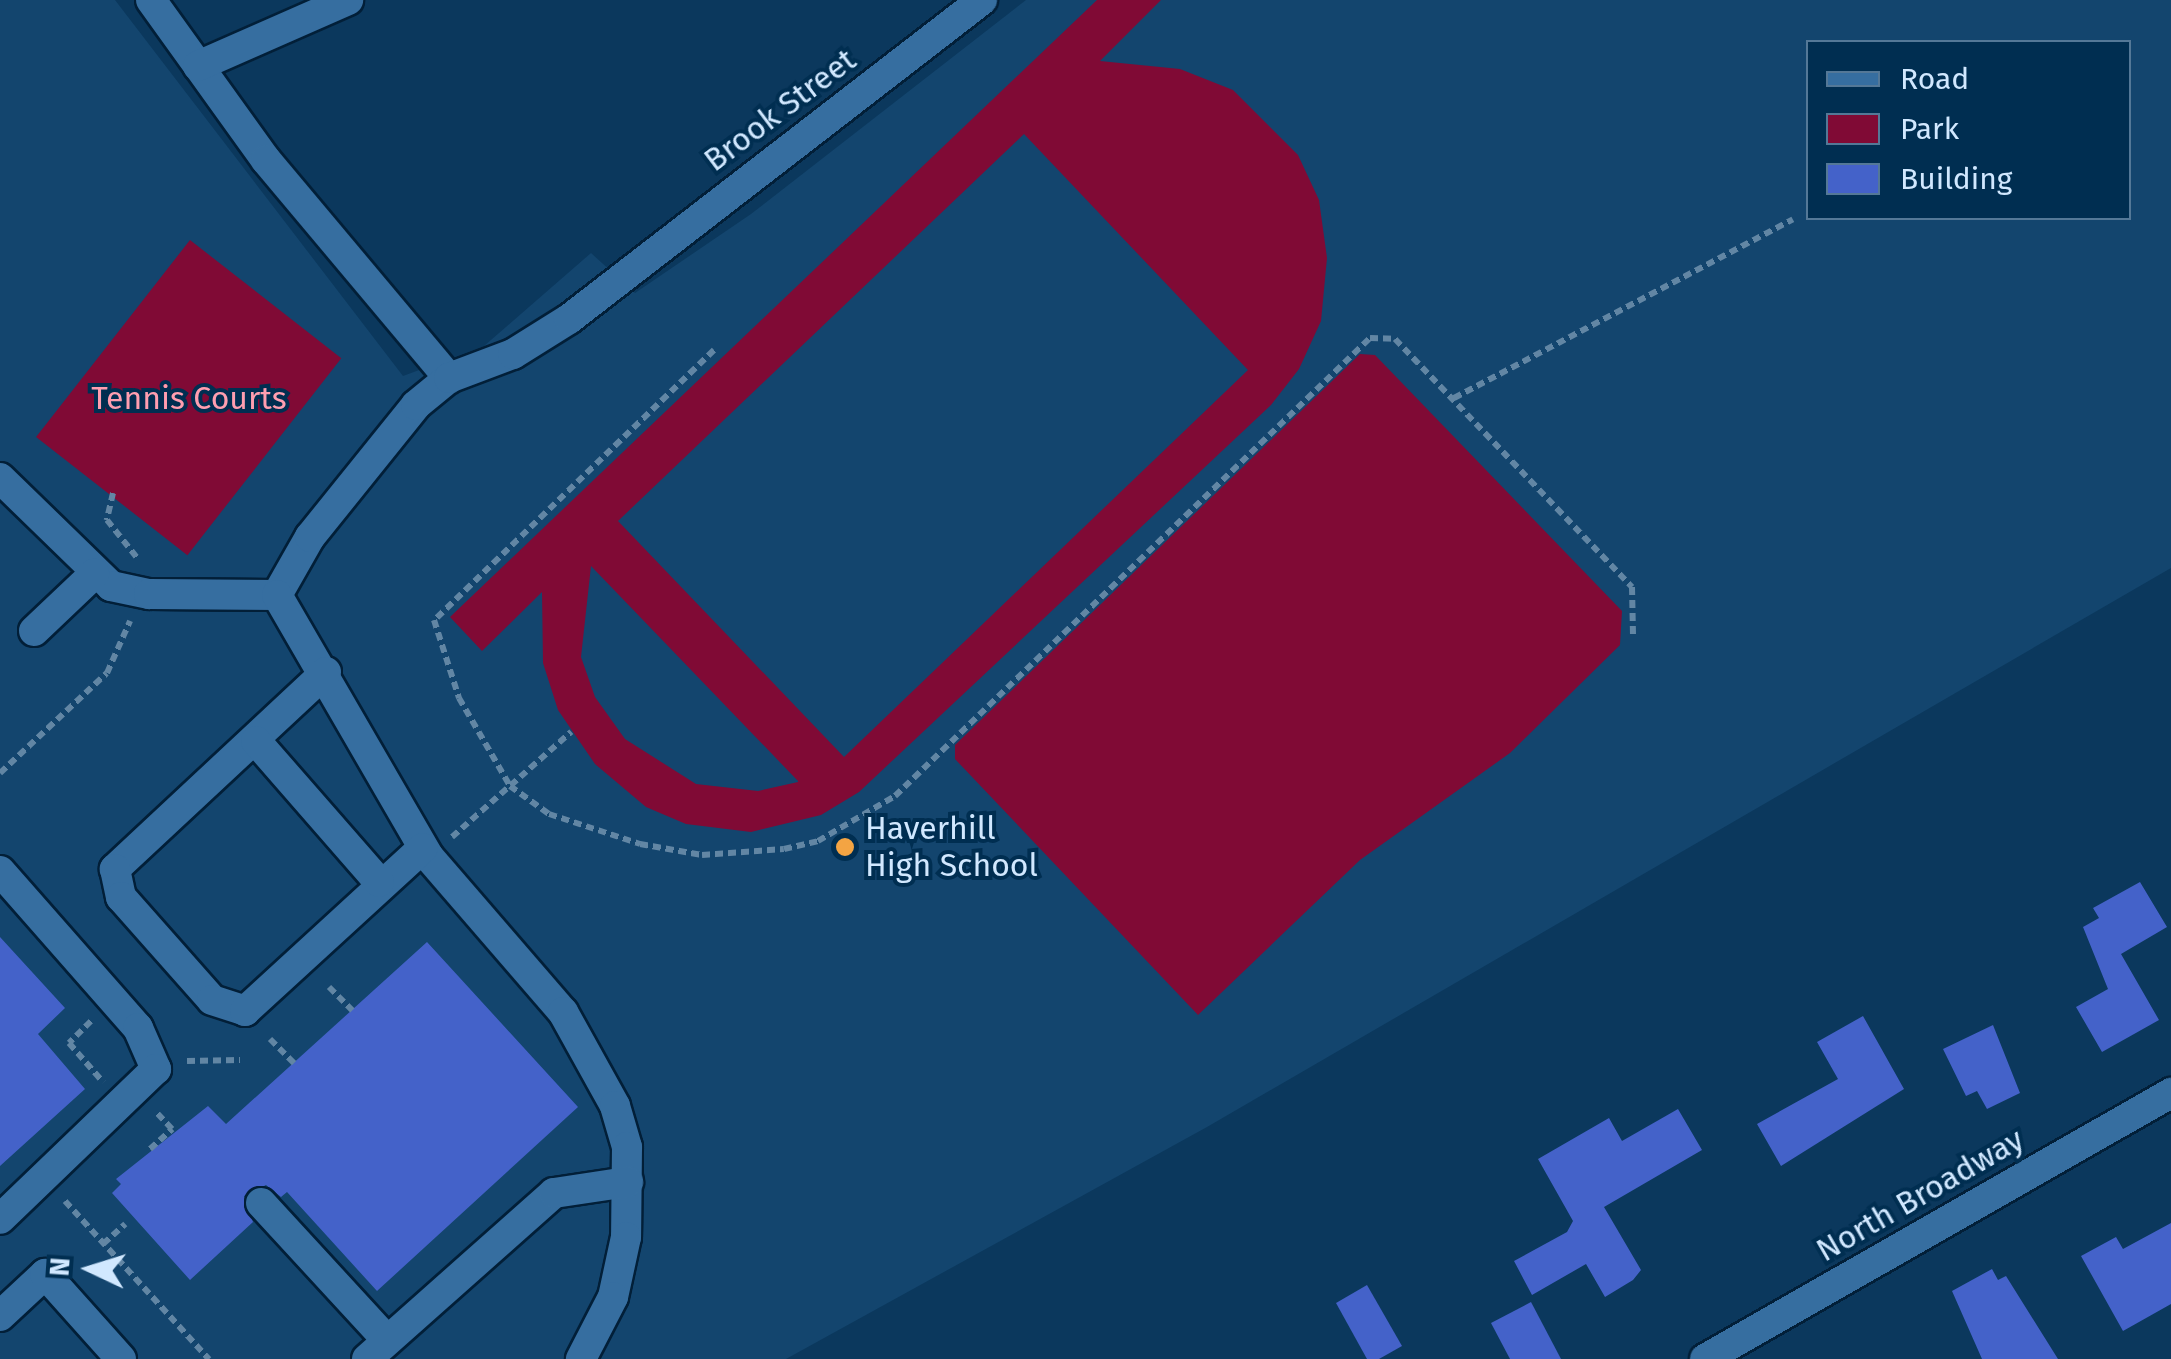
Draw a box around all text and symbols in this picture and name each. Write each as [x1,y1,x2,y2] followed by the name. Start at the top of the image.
[1806,40,2131,220] legend
[697,41,863,179] street label: Brook Street
[1900,61,1969,97] text: Road
[1900,111,1959,147] text: Park
[1900,161,2012,197] text: Building
[91,379,287,417] park label: Tennis Courts
[865,810,1038,885] place label: Haverhill High School
[834,836,856,858] marker: Haverhill High School
[1810,1120,2030,1270] street label: North Broadway
[40,1219,140,1319] north arrow
[42,1256,77,1277] text: N

